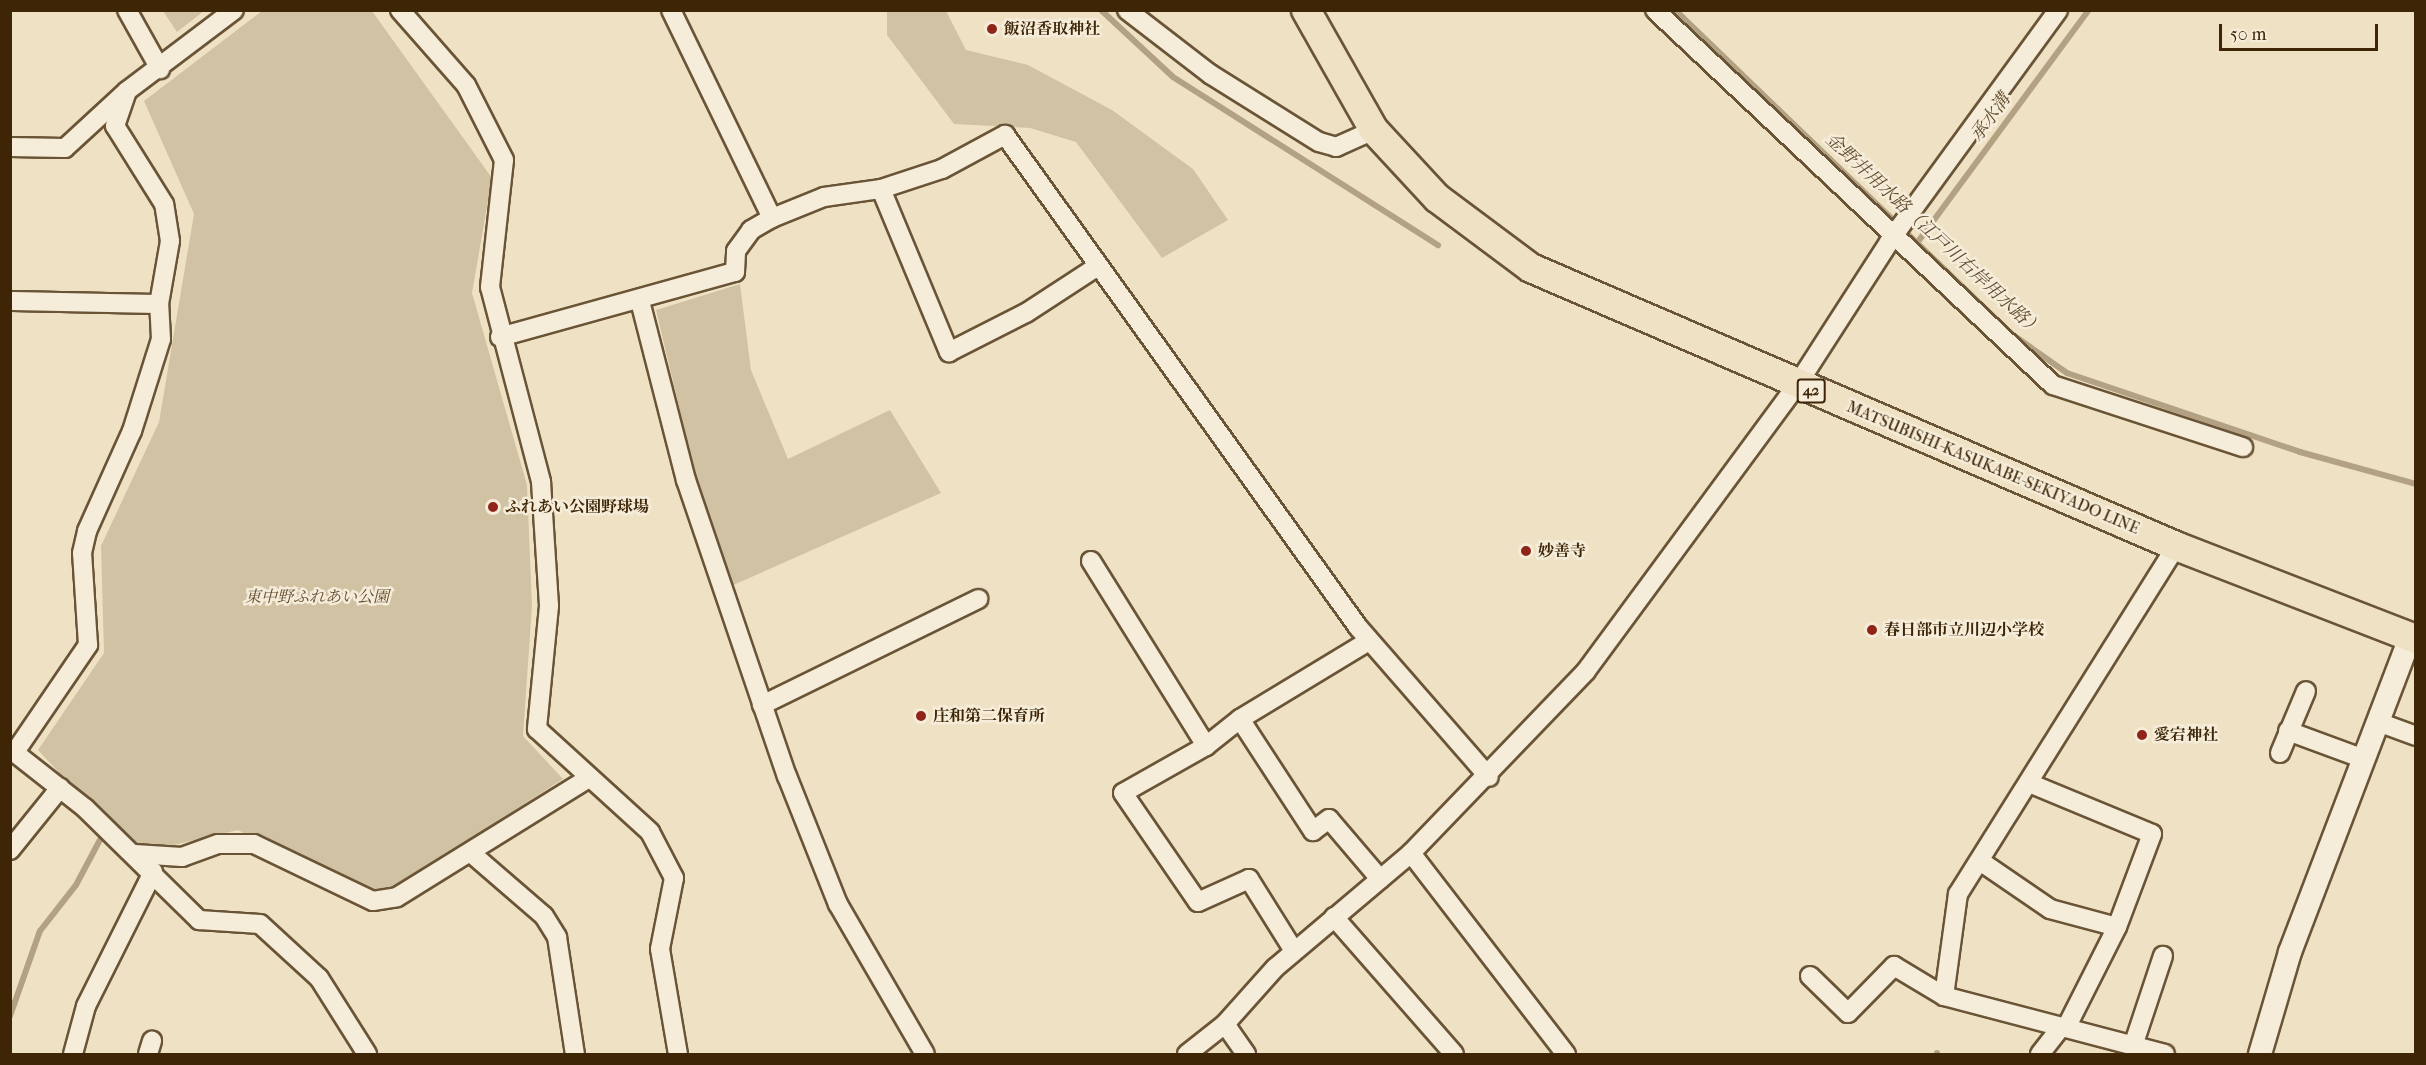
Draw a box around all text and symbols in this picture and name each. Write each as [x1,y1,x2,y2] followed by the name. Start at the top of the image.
[2222,12,2381,50] scale bar
[1004,19,1100,39] place label: 飯沼香取神社
[985,22,999,36] marker: 飯沼香取神社
[2230,24,2266,45] text: 50 m
[1966,90,2016,146] water label: 承水溝
[1820,129,2046,341] water label: 金野井用水路（江戸川右岸用水路）
[1796,379,1826,403] road number: 42
[1844,397,2142,539] street label: MATSUBISHI-KASUKABE-SEKIYADO LINE
[505,497,649,517] place label: ふれあい公園野球場
[486,500,500,514] marker: ふれあい公園野球場
[1538,541,1586,561] place label: 妙善寺
[1519,544,1533,558] marker: 妙善寺
[245,587,389,607] park label: 東中野ふれあい公園
[1884,620,2044,640] place label: 春日部市立川辺小学校
[1865,623,1879,637] marker: 春日部市立川辺小学校
[933,706,1045,726] place label: 庄和第二保育所
[914,709,928,723] marker: 庄和第二保育所
[2154,725,2218,745] place label: 愛宕神社
[2135,728,2149,742] marker: 愛宕神社

